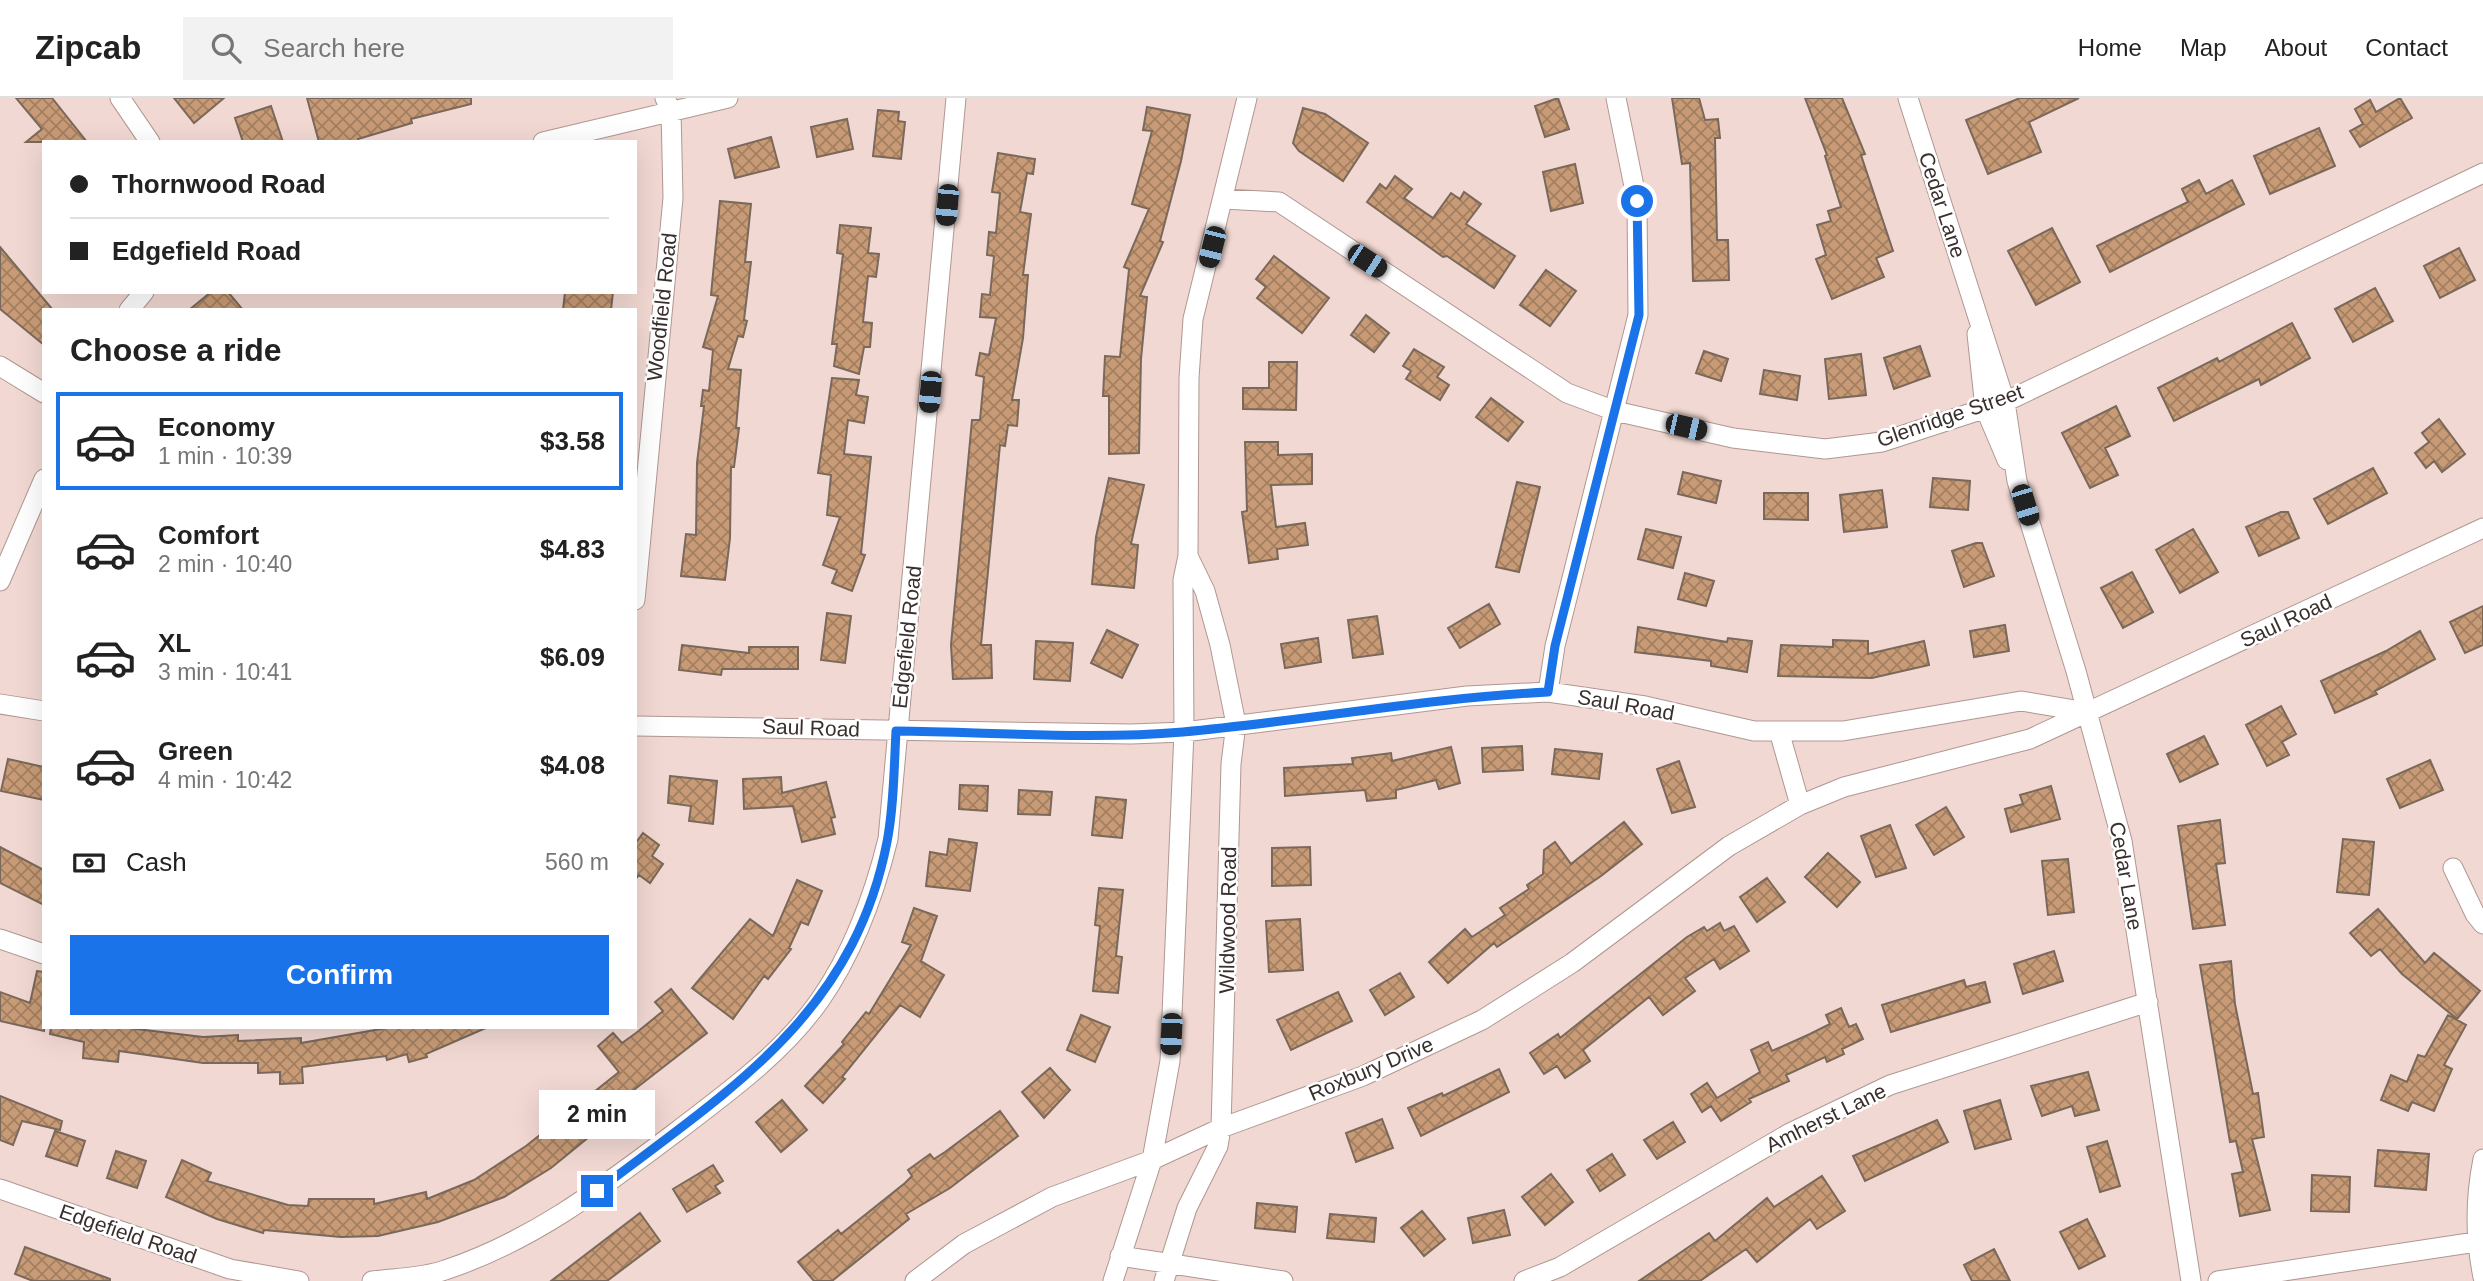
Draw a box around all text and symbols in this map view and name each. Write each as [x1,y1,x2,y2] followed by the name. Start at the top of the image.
[183,17,673,80] search box
[35,29,141,66] text: Zipcab
[207,29,245,67] icon: search
[263,33,405,63] text: Search here
[2078,34,2142,61] text: Home
[2180,34,2227,61] text: Map
[2265,34,2327,61] text: About
[2365,34,2448,61] text: Contact
[1915,149,1970,261] street label: Cedar Lane
[112,169,326,199] text: Thornwood Road
[935,183,960,227] car
[1621,185,1653,217] route start
[1197,224,1228,270] car
[642,232,681,382] street label: Woodfield Road
[112,236,301,266] text: Edgefield Road
[1344,241,1391,281] car
[70,332,282,368] text: Choose a ride
[918,370,943,414] car
[1874,380,2026,451] street label: Glenridge Street
[74,410,137,473] icon: car
[158,412,275,442] text: Economy
[1664,412,1709,442] car
[540,426,605,456] text: $3.58
[158,443,292,469] text: 1 min · 10:39
[2009,482,2042,528] car
[74,518,137,581] icon: car
[158,520,259,550] text: Comfort
[540,534,605,564] text: $4.83
[158,551,292,577] text: 2 min · 10:40
[888,564,925,710] street label: Edgefield Road
[2236,589,2335,652] street label: Saul Road
[74,626,137,689] icon: car
[158,628,191,658] text: XL
[540,642,605,672] text: $6.09
[158,659,292,685] text: 3 min · 10:41
[1576,685,1676,724] street label: Saul Road
[762,714,860,741] street label: Saul Road
[74,734,137,797] icon: car
[158,736,233,766] text: Green
[540,750,605,780] text: $4.08
[158,767,292,793] text: 4 min · 10:42
[2106,820,2147,932] street label: Cedar Lane
[70,844,108,882] icon: cash
[1215,846,1240,994] street label: Wildwood Road
[126,847,187,877] text: Cash
[545,849,609,875] text: 560 m
[70,935,609,1015] button: Confirm
[1160,1012,1183,1056] car
[1305,1032,1437,1105] street label: Roxbury Drive
[1762,1079,1890,1157] street label: Amherst Lane
[539,1090,655,1138] callout: 2 min
[567,1101,627,1127] text: 2 min
[581,1175,613,1207] route end
[57,1199,200,1268] street label: Edgefield Road

